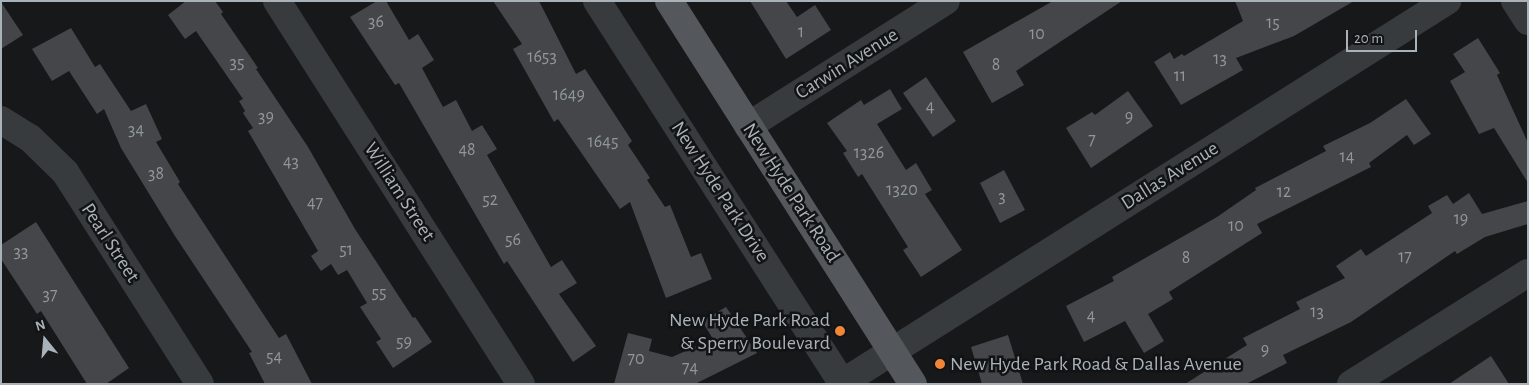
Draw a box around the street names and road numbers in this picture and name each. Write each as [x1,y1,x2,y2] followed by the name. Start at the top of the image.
[791,23,903,105] street label: Carwin Avenue
[666,117,774,267] street label: New Hyde Park Drive
[737,119,845,267] street label: New Hyde Park Road
[1117,137,1223,215] street label: Dallas Avenue
[358,138,440,246] street label: William Street
[76,199,144,287] street label: Pearl Street

